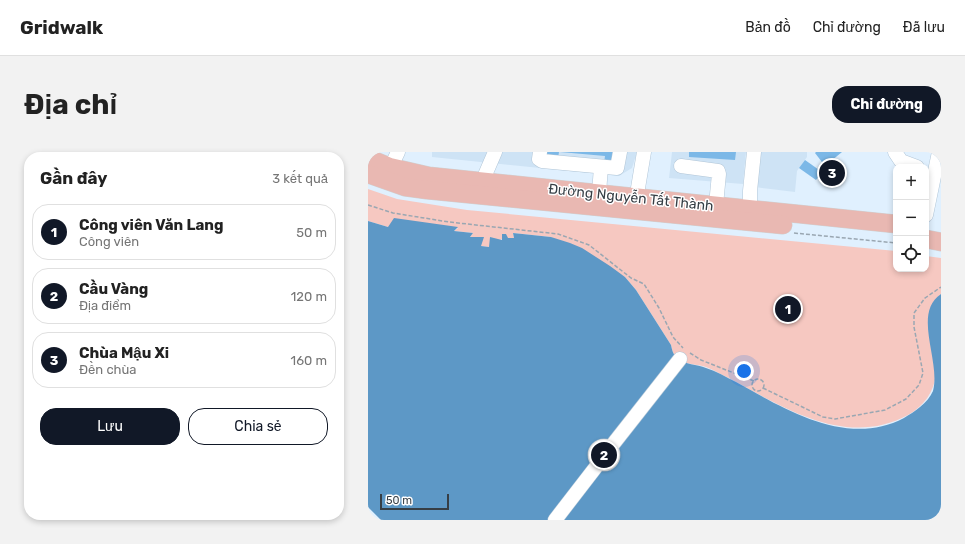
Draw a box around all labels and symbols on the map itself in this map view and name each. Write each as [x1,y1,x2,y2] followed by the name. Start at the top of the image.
[819,158,845,188] pin: 3
[547,179,715,215] street label: Đường Nguyễn Tất Thành
[775,294,801,324] pin: 1
[734,361,754,381] your location
[591,440,617,470] pin: 2
[380,492,449,511] scale bar

